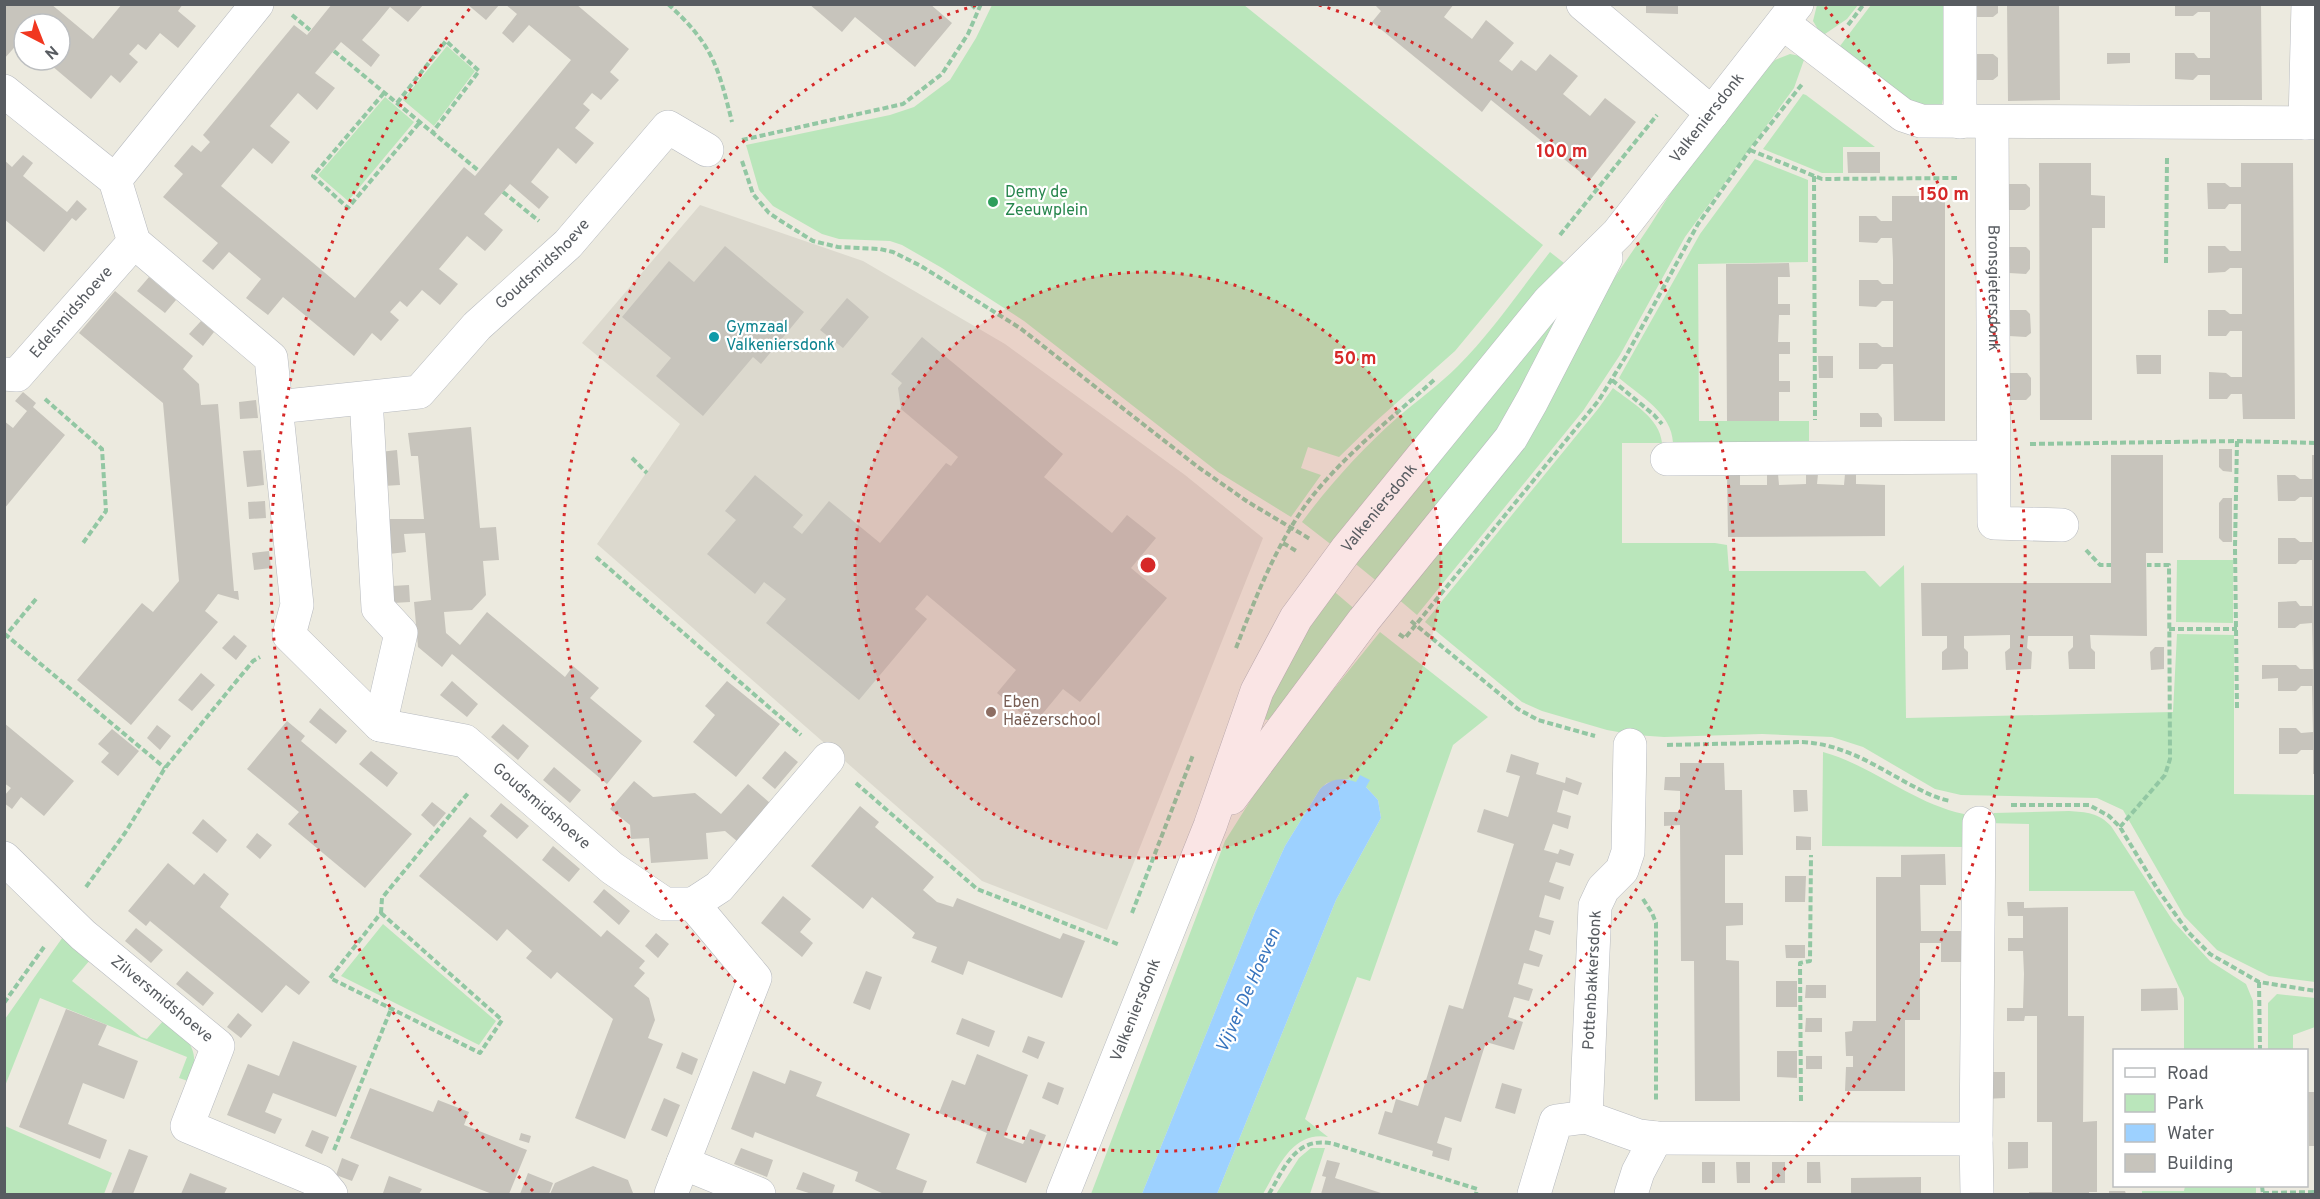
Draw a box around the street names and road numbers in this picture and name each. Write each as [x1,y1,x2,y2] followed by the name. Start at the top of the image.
[1666,69,1749,168] street label: Valkeniersdonk
[492,215,595,314] street label: Goudsmidshoeve
[1983,225,2003,351] street label: Bronsgietersdonk
[26,263,118,363] street label: Edelsmidshoeve
[1338,460,1422,557] street label: Valkeniersdonk
[488,759,594,854] street label: Goudsmidshoeve
[1579,910,1607,1050] street label: Pottenbakkersdonk
[106,952,217,1048] street label: Zilversmidshoeve
[1107,956,1166,1065] street label: Valkeniersdonk

